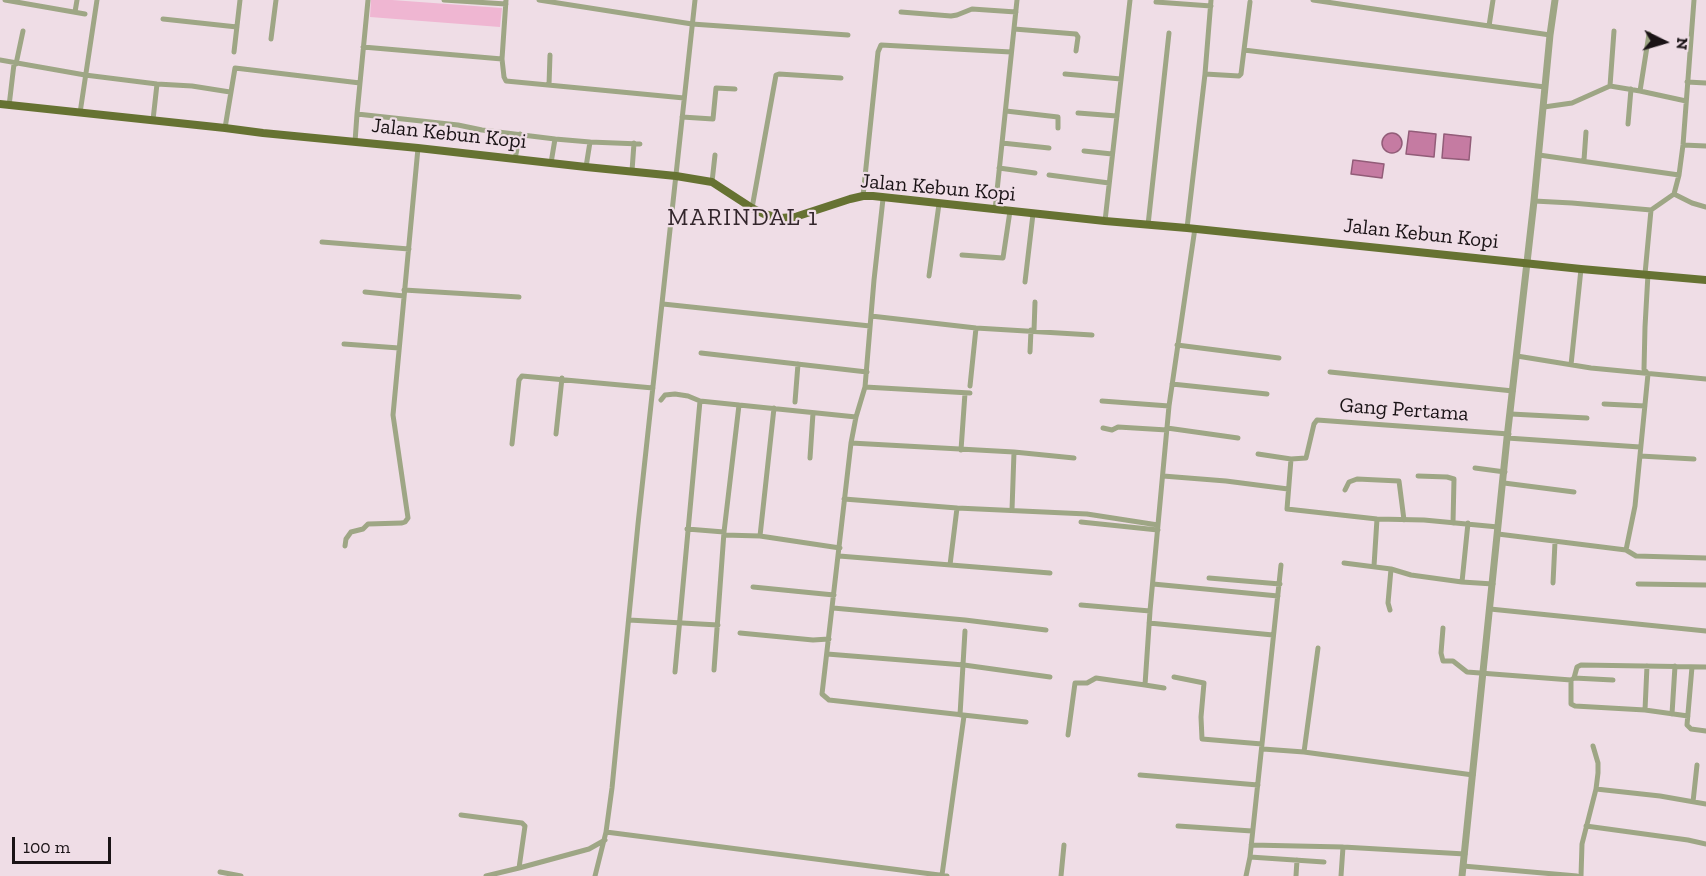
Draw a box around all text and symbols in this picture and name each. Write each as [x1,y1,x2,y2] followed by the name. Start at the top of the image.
[1634,12,1694,72] north arrow
[1672,37,1692,50] text: N
[370,113,528,155] street label: Jalan Kebun Kopi
[859,169,1017,207] street label: Jalan Kebun Kopi
[667,204,819,232] district label: MARINDAL 1
[1342,213,1500,255] street label: Jalan Kebun Kopi
[1339,393,1469,427] street label: Gang Pertama
[15,825,114,863] scale bar
[23,836,70,858] text: 100 m

